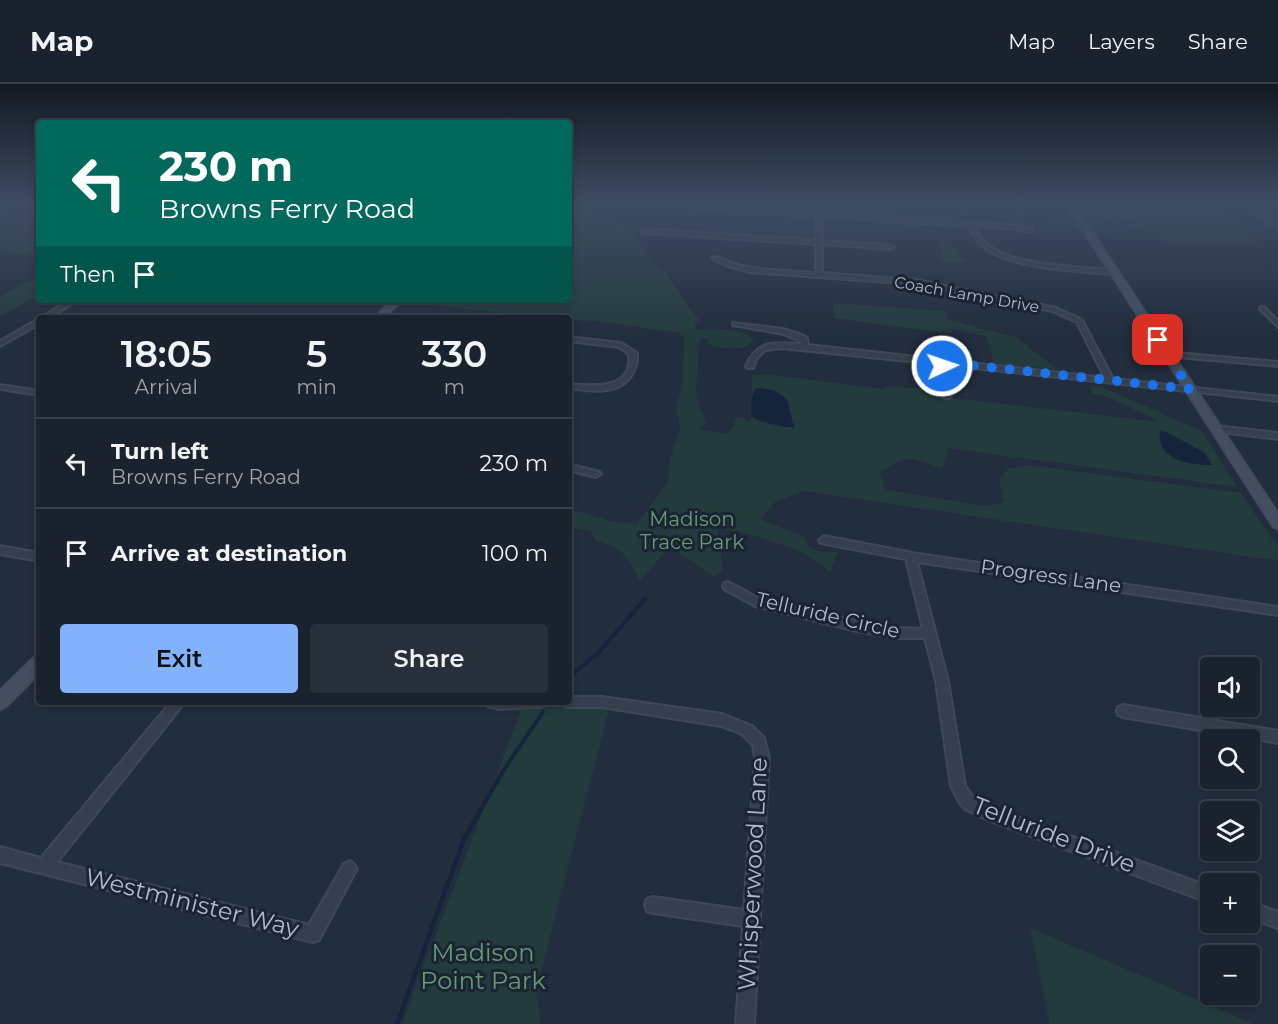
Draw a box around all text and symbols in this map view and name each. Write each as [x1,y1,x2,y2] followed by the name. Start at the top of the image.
[30,24,93,58] text: Map
[1008,29,1055,54] text: Map
[1088,29,1155,54] text: Layers
[1188,29,1248,54] text: Share
[159,140,293,192] text: 230 m
[60,144,138,222] icon: left
[159,192,415,225] text: Browns Ferry Road
[128,258,161,291] icon: arrive
[60,261,116,288] text: Then
[893,272,1041,317] street label: Coach Lamp Drive
[1132,314,1183,365] pin
[1141,323,1174,356] icon: arrive
[121,332,212,376] text: 18:05
[306,332,327,376] text: 5
[421,332,487,376] text: 330
[910,334,974,398] position arrow
[135,375,198,399] text: Arrival
[297,375,337,399] text: min
[444,375,465,399] text: m
[111,438,209,465] text: Turn left
[60,447,93,480] icon: left
[479,450,548,477] text: 230 m
[111,465,301,489] text: Browns Ferry Road
[640,507,744,554] park label: Madison Trace Park
[60,537,93,570] icon: arrive
[111,540,347,567] text: Arrive at destination
[482,540,548,567] text: 100 m
[979,554,1123,598] street label: Progress Lane
[754,587,902,643] street label: Telluride Circle
[60,624,298,693] button: Exit
[310,624,548,693] button: Share
[1200,657,1260,1005] map controls
[1200,657,1260,717] button: sound
[1200,729,1260,789] button: search
[732,756,773,991] street label: Whisperwood Lane
[969,790,1140,879] street label: Telluride Drive
[1200,801,1260,861] button: layers
[82,862,302,943] street label: Westminister Way
[1200,873,1260,933] button: +
[420,938,546,995] park label: Madison Point Park
[1200,945,1260,1005] button: −

